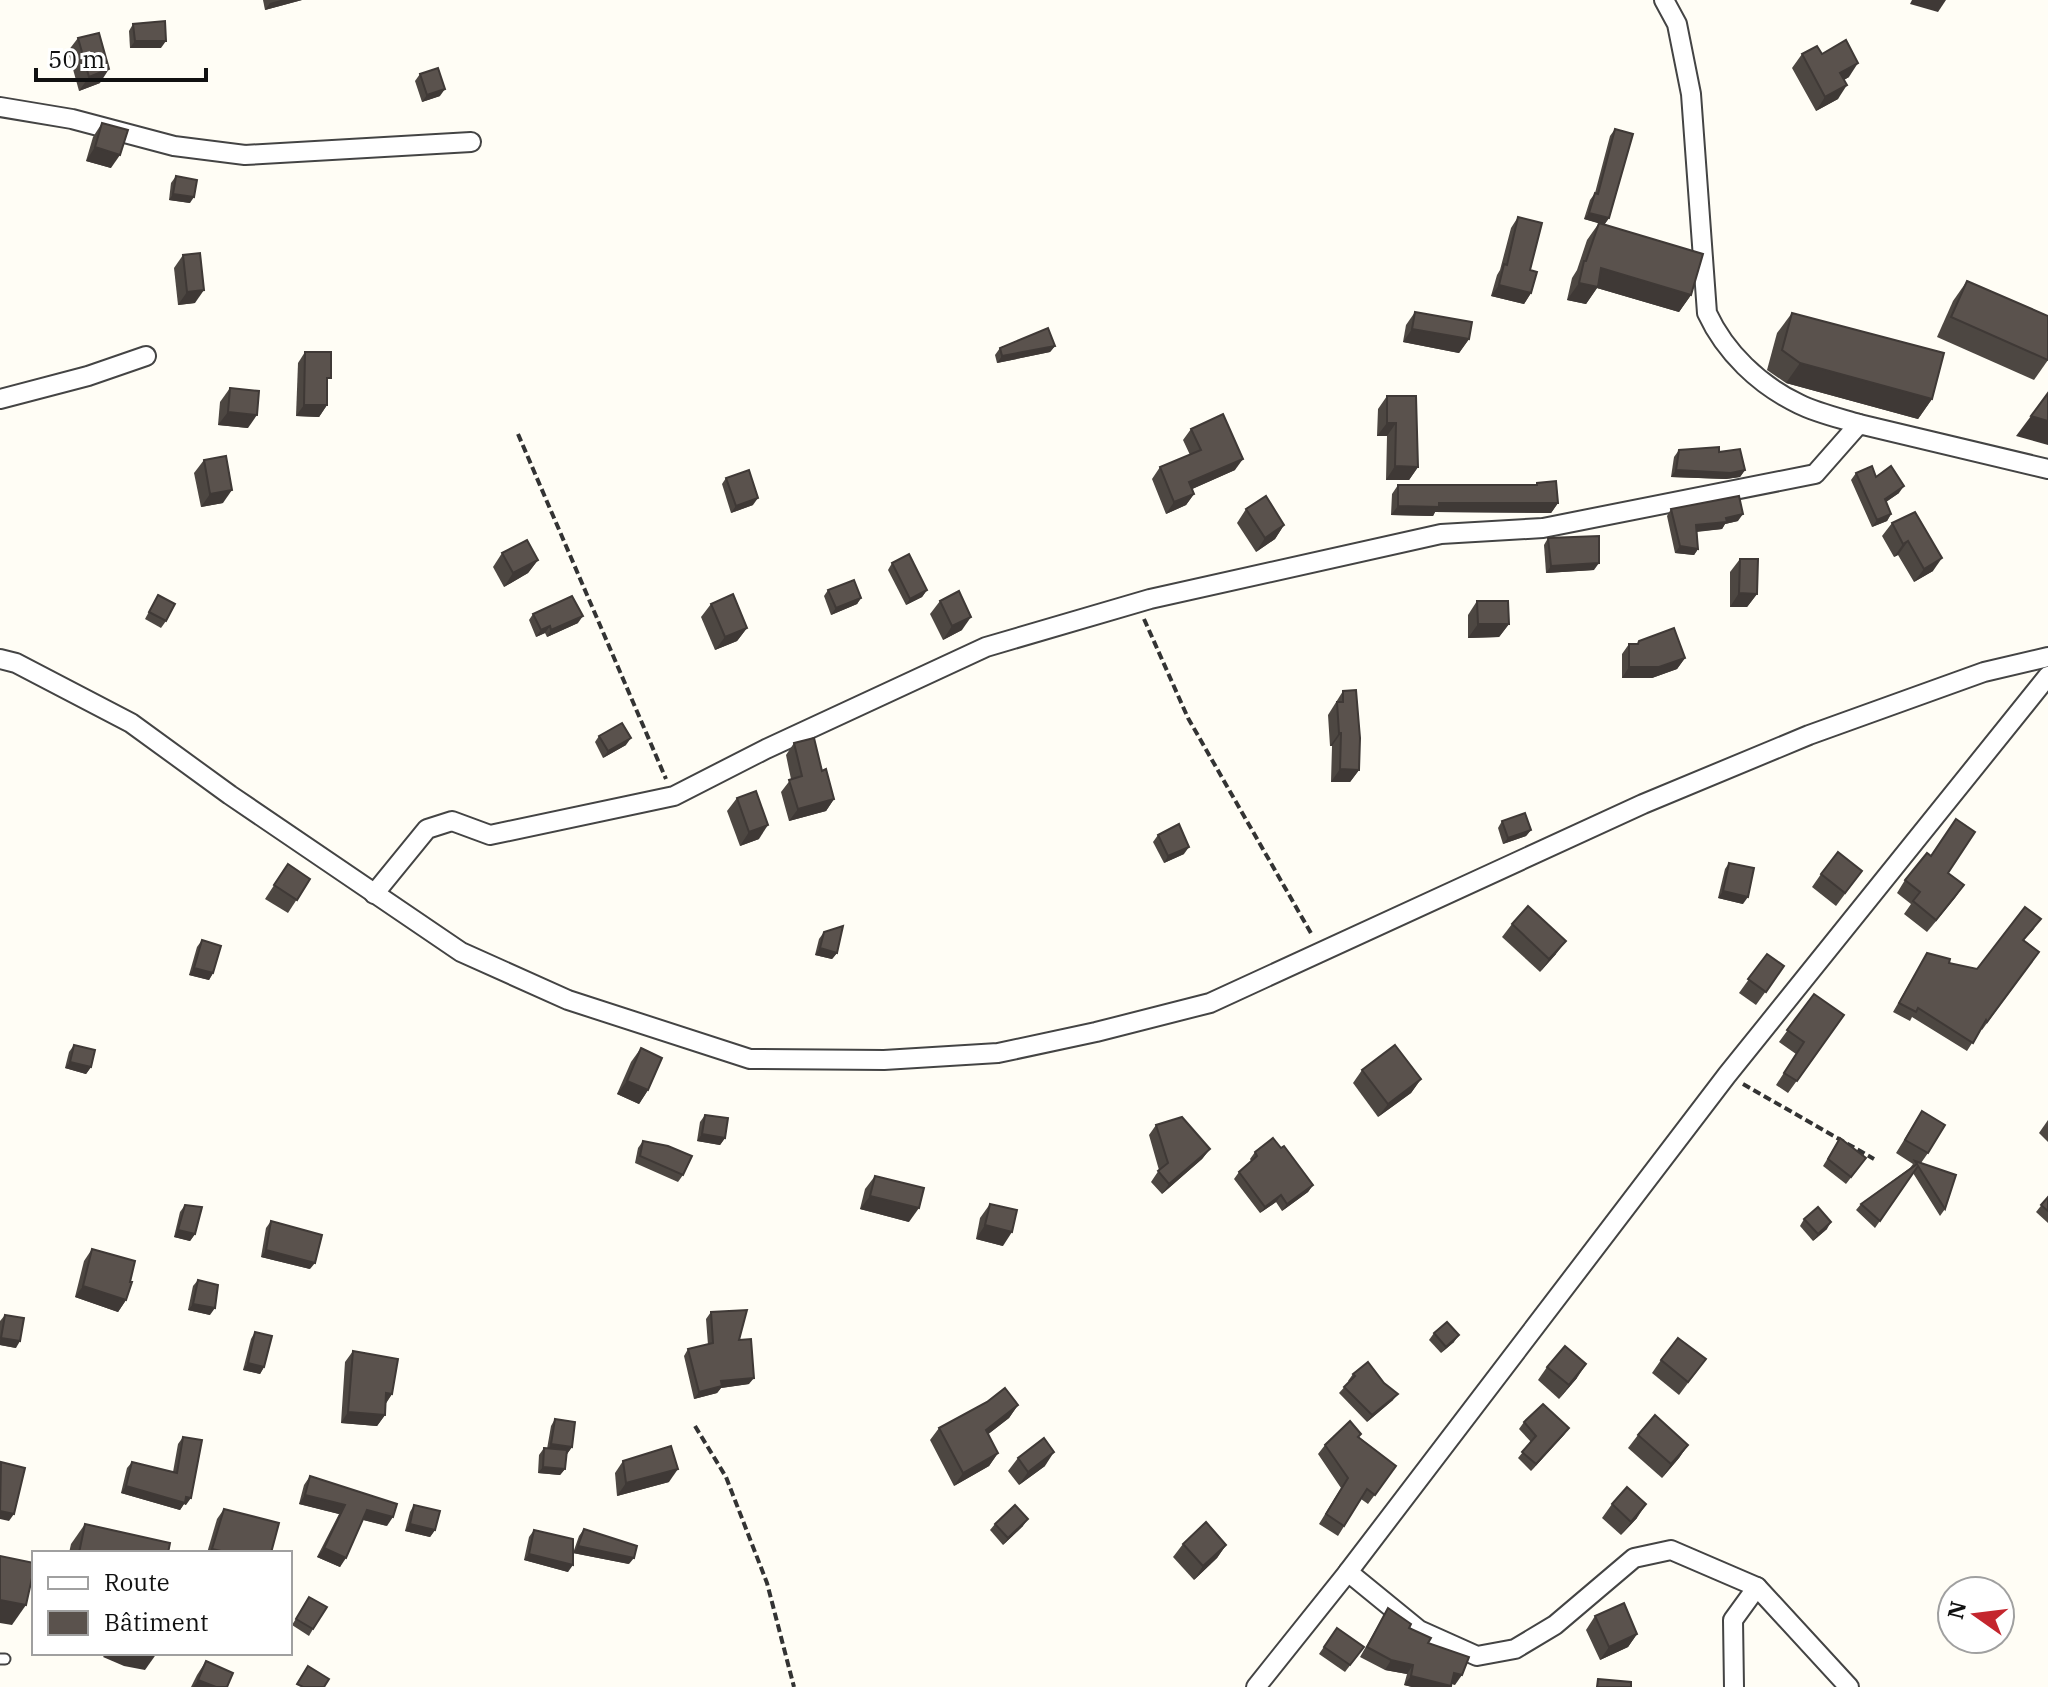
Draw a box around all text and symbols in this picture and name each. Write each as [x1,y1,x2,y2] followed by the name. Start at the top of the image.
[36,32,206,82] scale bar
[48,43,105,75] text: 50 m
[32,1551,292,1655] legend
[104,1566,170,1598] text: Route
[1936,1575,2016,1655] north arrow
[1940,1598,1972,1622] text: N
[104,1606,209,1638] text: Bâtiment

